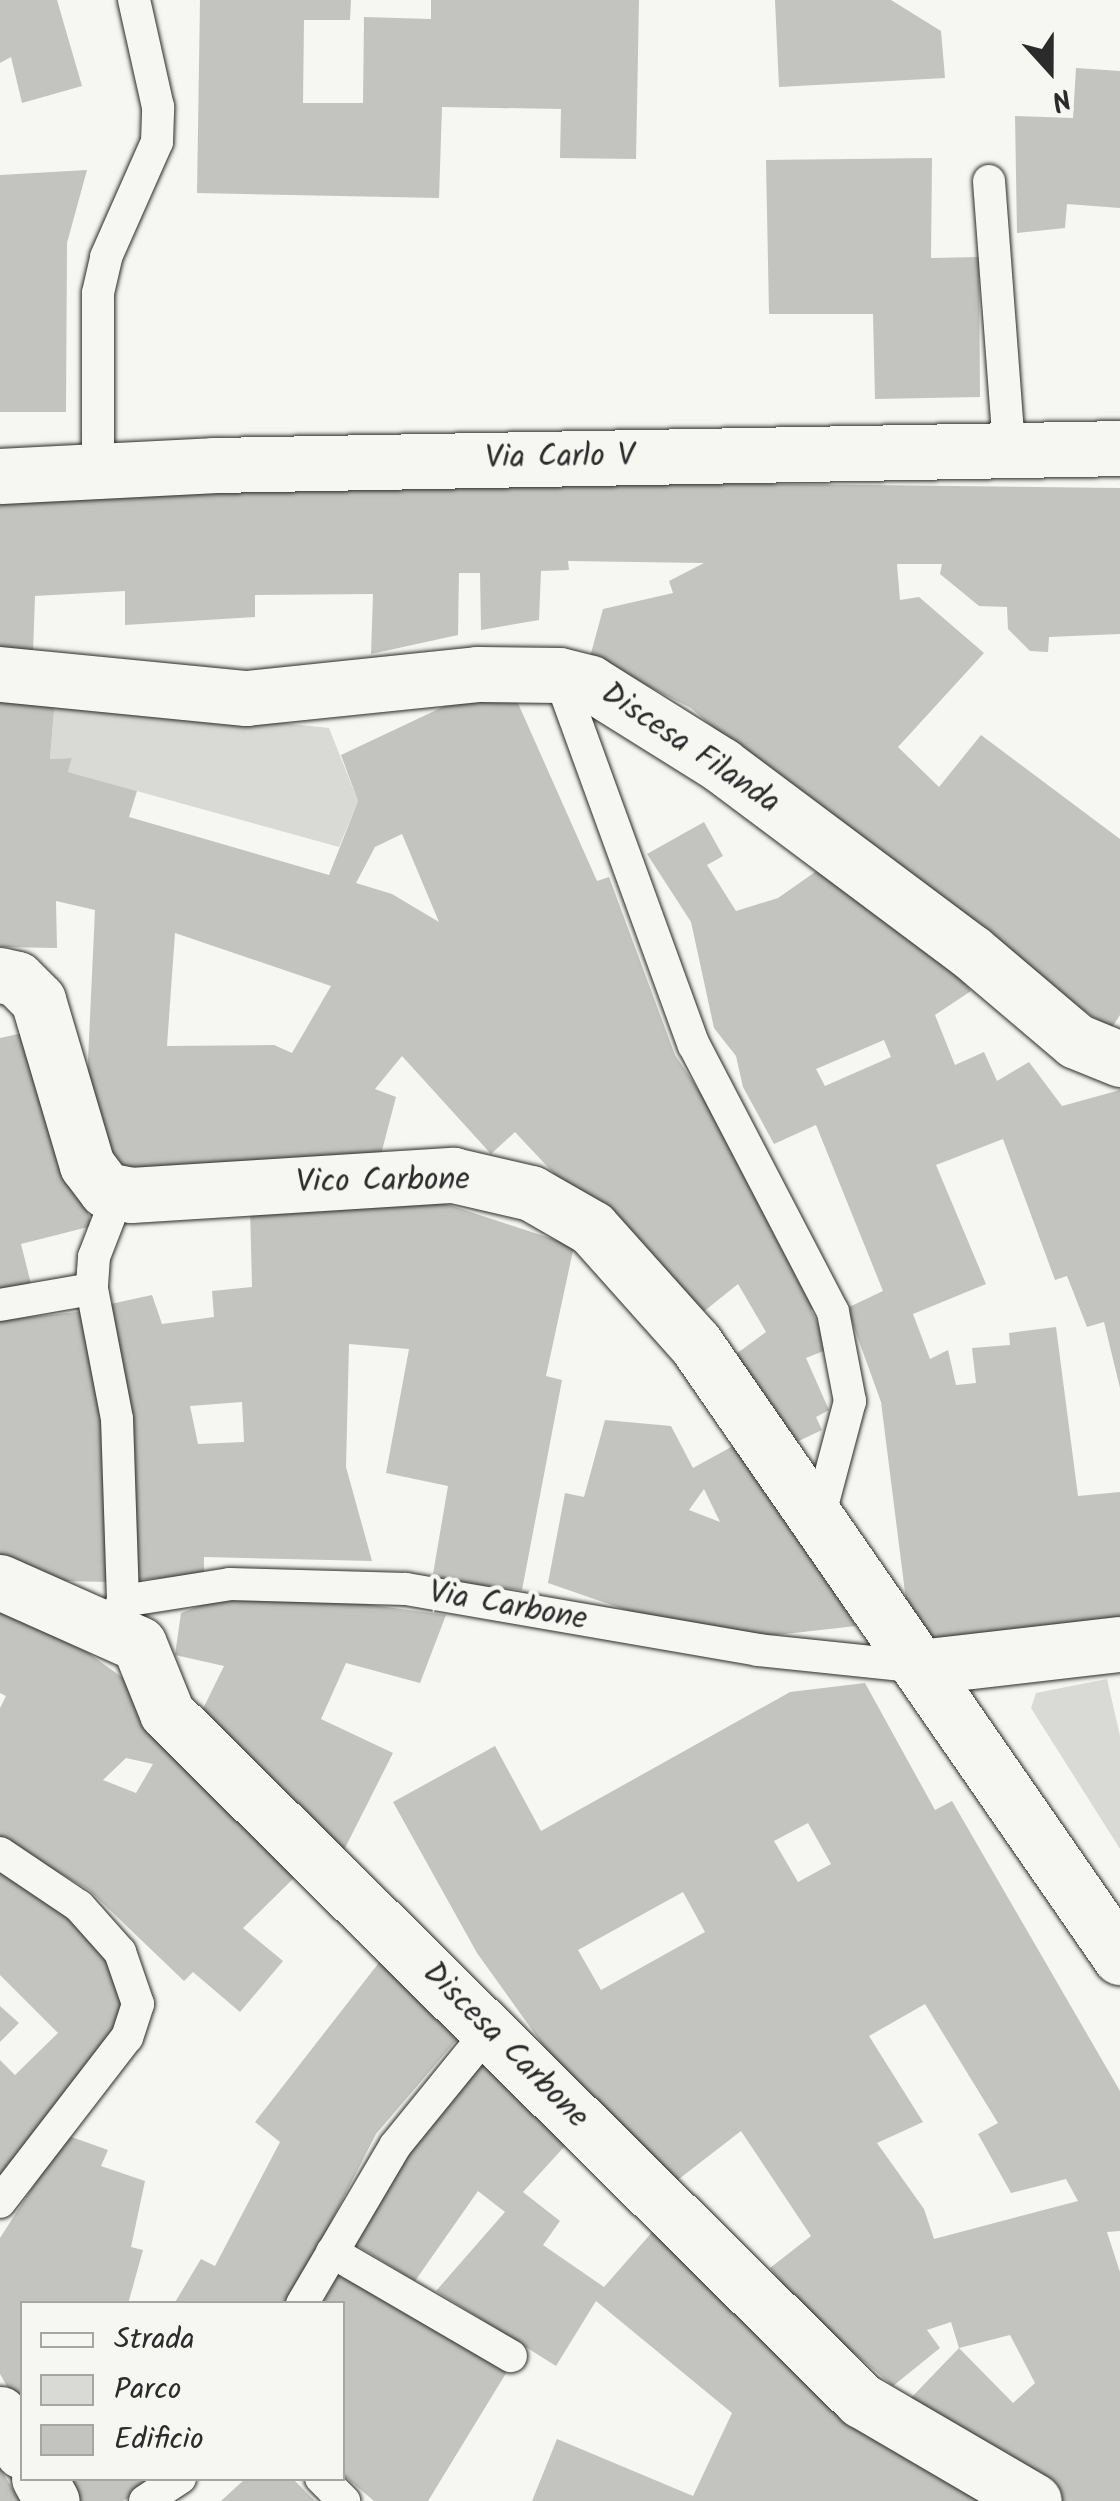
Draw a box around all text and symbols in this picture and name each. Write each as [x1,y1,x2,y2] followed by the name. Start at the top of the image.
[1000,20,1100,120] north arrow
[1045,74,1077,123] text: N
[485,437,635,479] street label: Via Carlo V
[593,675,787,823] street label: Discesa Filanda
[296,1161,470,1203] street label: Vico Carbone
[426,1574,590,1640] street label: Via Carbone
[414,1955,596,2137] street label: Discesa Carbone
[20,2301,345,2481] legend
[114,2316,195,2364] text: Strada
[114,2366,181,2414] text: Parco
[114,2416,204,2464] text: Edificio

